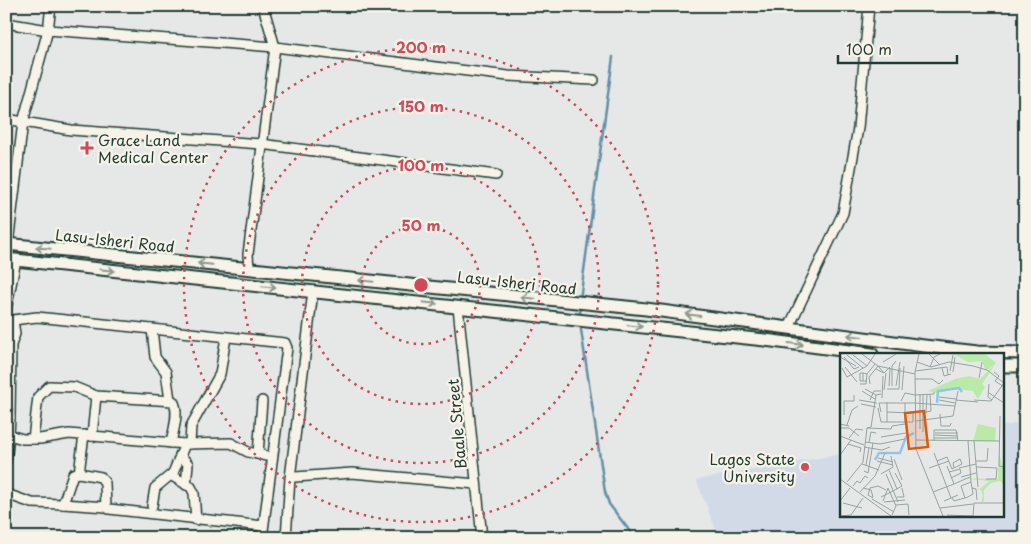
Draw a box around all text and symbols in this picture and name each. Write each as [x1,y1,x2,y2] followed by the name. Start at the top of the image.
[838,32,957,64] scale bar
[396,35,446,58] text: 200 m
[846,37,892,60] text: 100 m
[398,94,444,117] text: 150 m
[98,128,208,168] place label: Grace Land Medical Center
[80,141,94,155] marker: Grace Land Medical Center
[398,153,444,176] text: 100 m
[402,213,440,236] text: 50 m
[54,222,176,258] street label: Lasu-Isheri Road
[35,243,51,253] one-way arrow
[197,260,213,269] one-way arrow
[456,264,578,300] street label: Lasu-Isheri Road
[99,265,115,275] one-way arrow
[358,276,374,286] one-way arrow
[412,276,430,294] centre of rings
[260,282,276,292] one-way arrow
[520,293,536,303] one-way arrow
[422,298,438,308] one-way arrow
[686,310,702,320] one-way arrow
[627,321,643,331] one-way arrow
[847,331,863,341] one-way arrow
[788,339,804,349] one-way arrow
[840,353,1004,516] inset map
[441,378,471,470] street label: Baale Street
[709,447,795,487] place label: Lagos State University
[799,461,811,473] marker: Lagos State University

